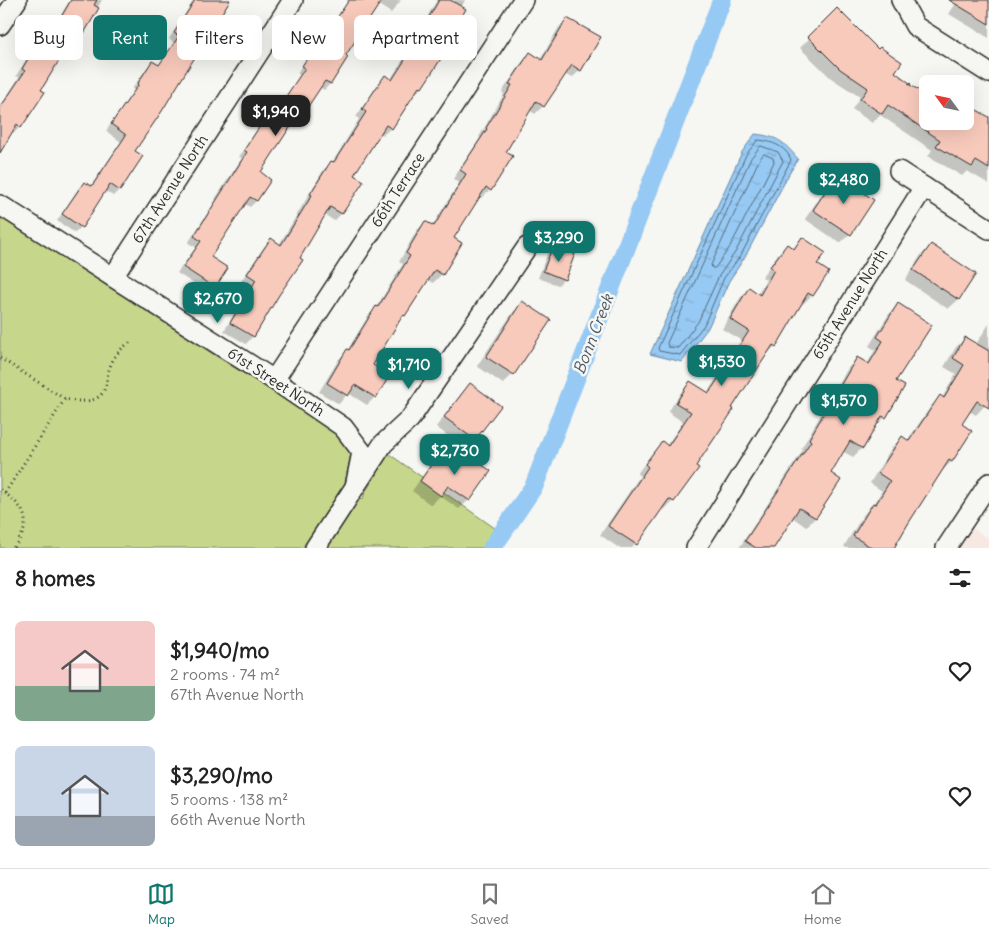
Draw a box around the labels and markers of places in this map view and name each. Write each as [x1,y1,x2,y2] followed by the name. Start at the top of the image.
[235,94,317,137] pin: $1,940
[803,162,885,205] pin: $2,480
[518,220,600,263] pin: $3,290
[177,282,259,324] pin: $2,670
[681,344,763,387] pin: $1,530
[368,348,450,390] pin: $1,710
[803,384,885,426] pin: $1,570
[414,434,496,476] pin: $2,730

